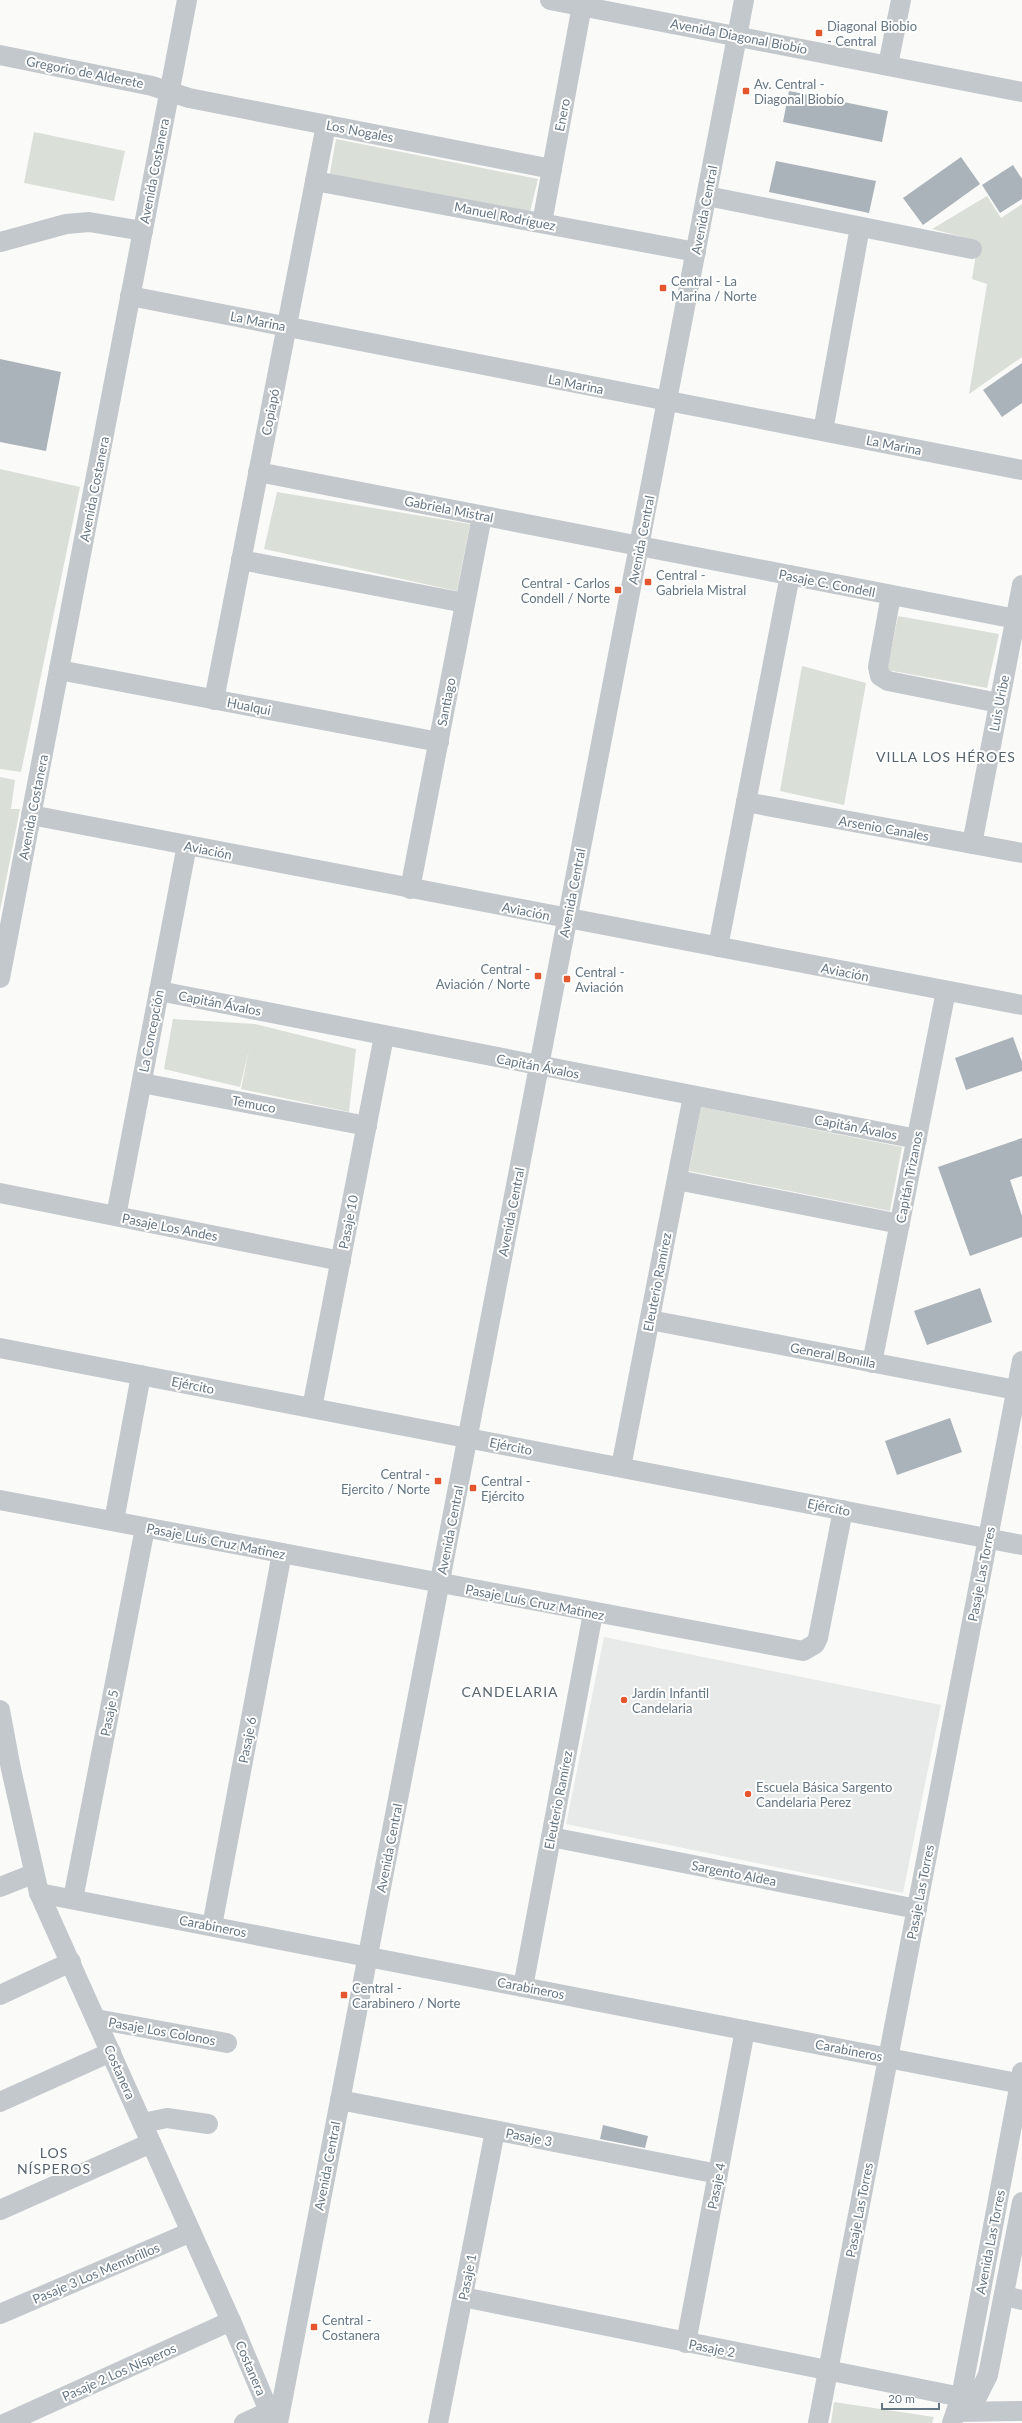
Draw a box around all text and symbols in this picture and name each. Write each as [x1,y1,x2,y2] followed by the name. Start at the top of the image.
[669,15,809,57] street label: Avenida Diagonal Biobío
[827,18,917,49] place label: Diagonal Biobio - Central
[814,28,824,38] marker: Diagonal Biobio - Central
[25,53,145,91] street label: Gregorio de Alderete
[754,76,844,107] place label: Av. Central - Diagonal Biobío
[741,86,751,96] marker: Av. Central - Diagonal Biobío
[551,97,573,133] street label: Enero
[136,117,172,225] street label: Avenida Costanera
[325,117,395,145] street label: Los Nogales
[688,164,720,256] street label: Avenida Central
[453,198,557,234] street label: Manuel Rodríguez
[671,273,757,304] place label: Central - La Marina / Norte
[658,283,668,293] marker: Central - La Marina / Norte
[229,308,287,334] street label: La Marina
[547,371,605,397] street label: La Marina
[258,387,282,437] street label: Copiapó
[865,432,923,458] street label: La Marina
[76,435,112,543] street label: Avenida Costanera
[403,493,495,525] street label: Gabriela Mistral
[625,494,657,586] street label: Avenida Central
[777,566,877,600] street label: Pasaje C. Condell
[656,567,746,598] place label: Central - Gabriela Mistral
[521,575,610,606] place label: Central - Carlos Condell / Norte
[643,577,653,587] marker: Central - Gabriela Mistral
[613,585,623,595] marker: Central - Carlos Condell / Norte
[986,673,1012,733] street label: Luis Uribe
[433,676,459,728] street label: Santiago
[226,694,272,718] street label: Hualqui
[876,748,1016,765] district label: VILLA LOS HÉROES
[15,753,51,861] street label: Avenida Costanera
[838,812,931,844] street label: Arsenio Canales
[183,838,233,862] street label: Aviación
[556,847,588,939] street label: Avenida Central
[501,899,551,923] street label: Aviación
[820,960,870,984] street label: Aviación
[436,961,530,992] place label: Central - Aviación / Norte
[575,964,625,995] place label: Central - Aviación
[533,971,543,981] marker: Central - Aviación / Norte
[562,974,572,984] marker: Central - Aviación
[177,987,263,1019] street label: Capitán Ávalos
[135,988,167,1074] street label: La Concepción
[495,1050,581,1082] street label: Capitán Ávalos
[231,1092,277,1116] street label: Temuco
[813,1111,899,1143] street label: Capitán Ávalos
[892,1129,926,1224] street label: Capitán Trizanos
[495,1166,527,1258] street label: Avenida Central
[335,1193,361,1250] street label: Pasaje 10
[121,1210,220,1244] street label: Pasaje Los Andes
[640,1231,674,1333] street label: Eleuterio Ramírez
[789,1339,877,1371] street label: General Bonilla
[170,1373,216,1397] street label: Ejército
[488,1434,534,1458] street label: Ejército
[341,1466,430,1497] place label: Central - Ejercito / Norte
[481,1473,531,1504] place label: Central - Ejército
[433,1476,443,1486] marker: Central - Ejercito / Norte
[468,1483,478,1493] marker: Central - Ejército
[434,1484,466,1576] street label: Avenida Central
[806,1495,852,1519] street label: Ejército
[145,1520,287,1562] street label: Pasaje Luís Cruz Matinez
[964,1525,998,1623] street label: Pasaje Las Torres
[464,1581,606,1623] street label: Pasaje Luís Cruz Matinez
[461,1683,559,1700] district label: CANDELARIA
[632,1685,709,1716] place label: Jardín Infantil Candelaria
[97,1688,121,1738] street label: Pasaje 5
[619,1695,629,1705] marker: Jardín Infantil Candelaria
[235,1715,259,1765] street label: Pasaje 6
[541,1749,575,1851] street label: Eleuterio Ramírez
[756,1779,892,1810] place label: Escuela Básica Sargento Candelaria Perez
[743,1789,753,1799] marker: Escuela Básica Sargento Candelaria Perez
[373,1802,405,1894] street label: Avenida Central
[903,1843,937,1941] street label: Pasaje Las Torres
[690,1857,778,1889] street label: Sargento Aldea
[178,1912,248,1940] street label: Carabineros
[496,1974,566,2002] street label: Carabineros
[352,1980,461,2011] place label: Central - Carabinero / Norte
[339,1990,349,2000] marker: Central - Carabinero / Norte
[107,2014,217,2048] street label: Pasaje Los Colonos
[814,2036,884,2064] street label: Carabineros
[101,2042,139,2102] street label: Costanera
[311,2120,343,2212] street label: Avenida Central
[504,2125,554,2149] street label: Pasaje 3
[17,2144,91,2177] district label: LOS NÍSPEROS
[704,2161,728,2211] street label: Pasaje 4
[842,2161,876,2259] street label: Pasaje Las Torres
[972,2188,1008,2296] street label: Avenida Las Torres
[30,2239,162,2307] street label: Pasaje 3 Los Membrillos
[455,2252,479,2302] street label: Pasaje 1
[322,2312,380,2343] place label: Central - Costanera
[309,2322,319,2332] marker: Central - Costanera
[687,2336,737,2360] street label: Pasaje 2
[232,2338,270,2398] street label: Costanera
[60,2340,179,2404] street label: Pasaje 2 Los Nísperos
[882,2385,939,2411] scale bar
[888,2391,915,2406] text: 20 m

